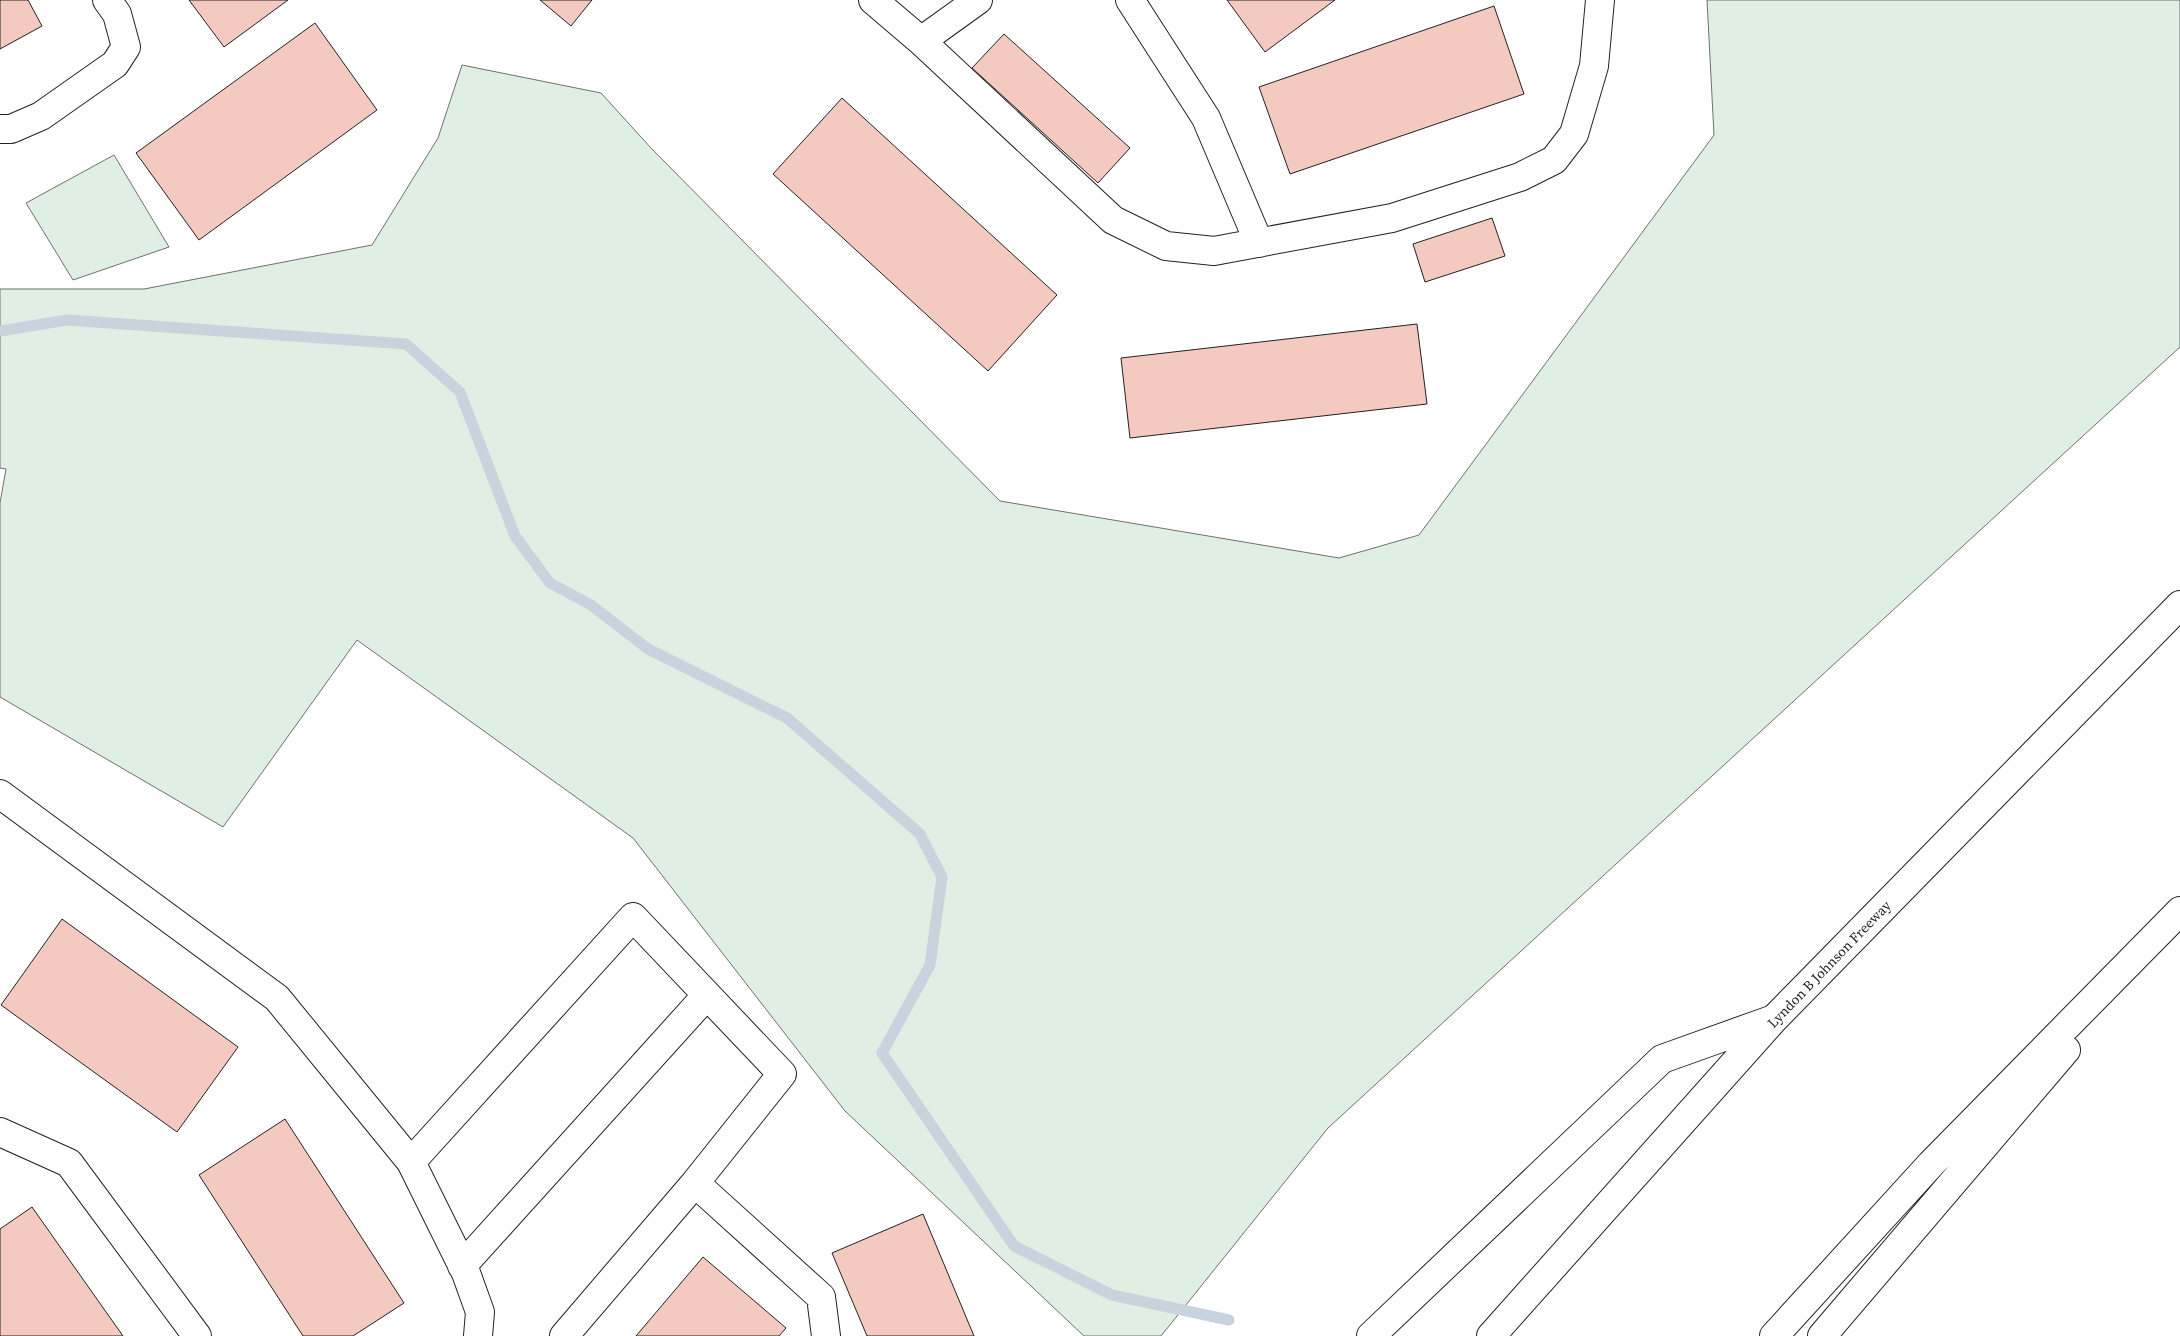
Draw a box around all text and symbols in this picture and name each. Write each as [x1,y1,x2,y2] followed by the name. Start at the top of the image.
[1763,895,1896,1032] street label: Lyndon B Johnson Freeway

